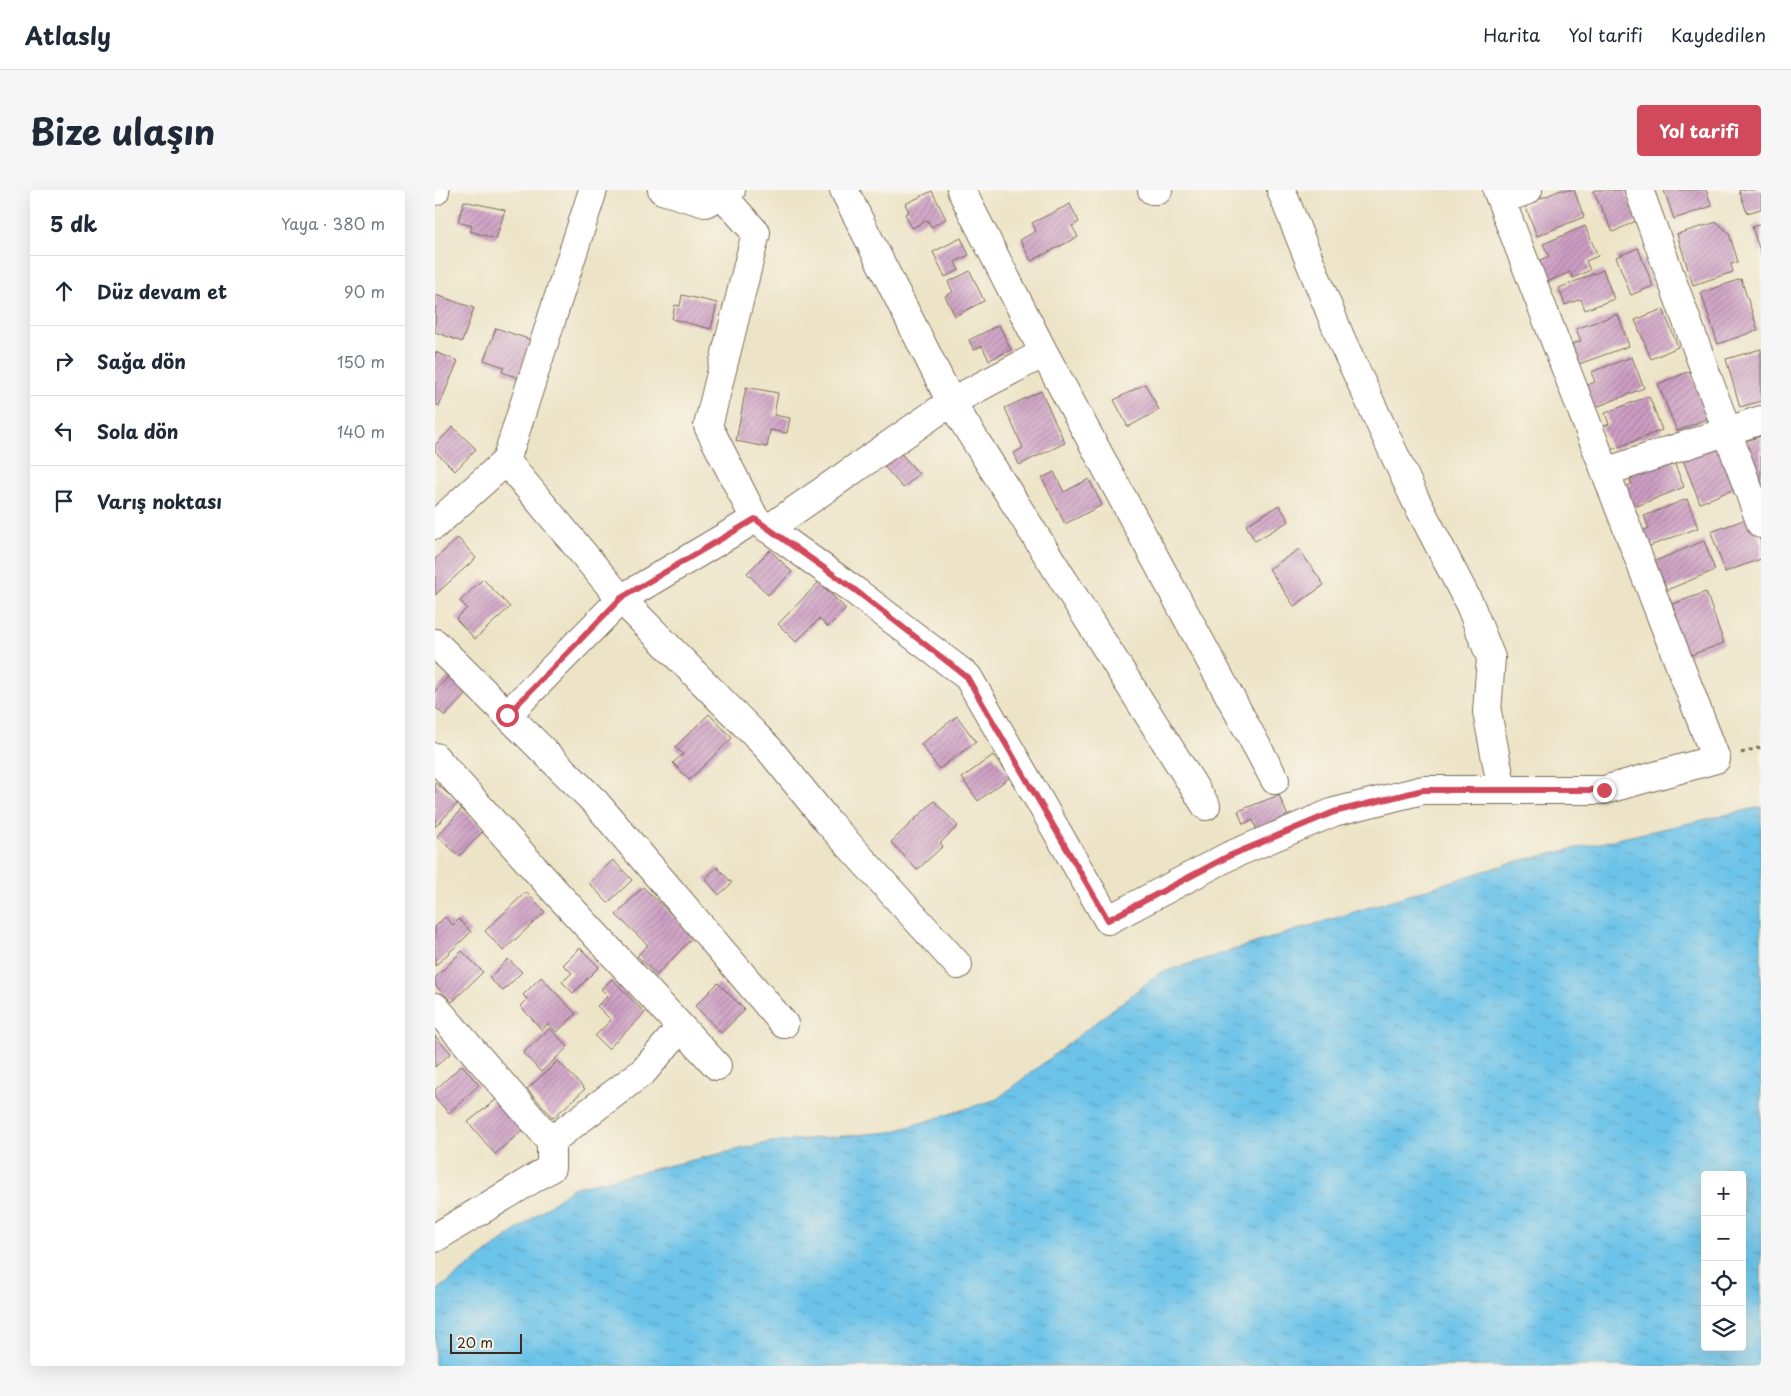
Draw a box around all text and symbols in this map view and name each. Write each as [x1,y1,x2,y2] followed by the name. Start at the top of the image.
[25,17,111,53] text: Atlasly
[1483,21,1540,48] text: Harita
[1568,21,1643,48] text: Yol tarifi
[1671,21,1766,48] text: Kaydedilen
[30,104,215,157] text: Bize ulaşın
[1637,105,1761,156] button: Yol tarifi
[50,207,97,239] text: 5 dk
[281,211,385,235] text: Yaya · 380 m
[50,277,78,305] icon: ahead
[97,277,227,305] text: Düz devam et
[344,279,385,303] text: 90 m
[50,347,78,375] icon: right
[97,347,186,375] text: Sağa dön
[337,349,385,373] text: 150 m
[50,417,78,445] icon: left
[97,417,178,445] text: Sola dön
[337,419,385,443] text: 140 m
[50,487,78,515] icon: arrive
[97,487,222,515] text: Varış noktası
[496,704,519,727] route start
[1593,779,1616,802] route end
[1701,1171,1746,1351] map controls
[1701,1171,1746,1216] button: +
[1701,1216,1746,1261] button: −
[1701,1261,1746,1306] button: locate
[1701,1306,1746,1351] button: layers
[450,1331,523,1354] scale bar
[457,1332,493,1353] text: 20 m

